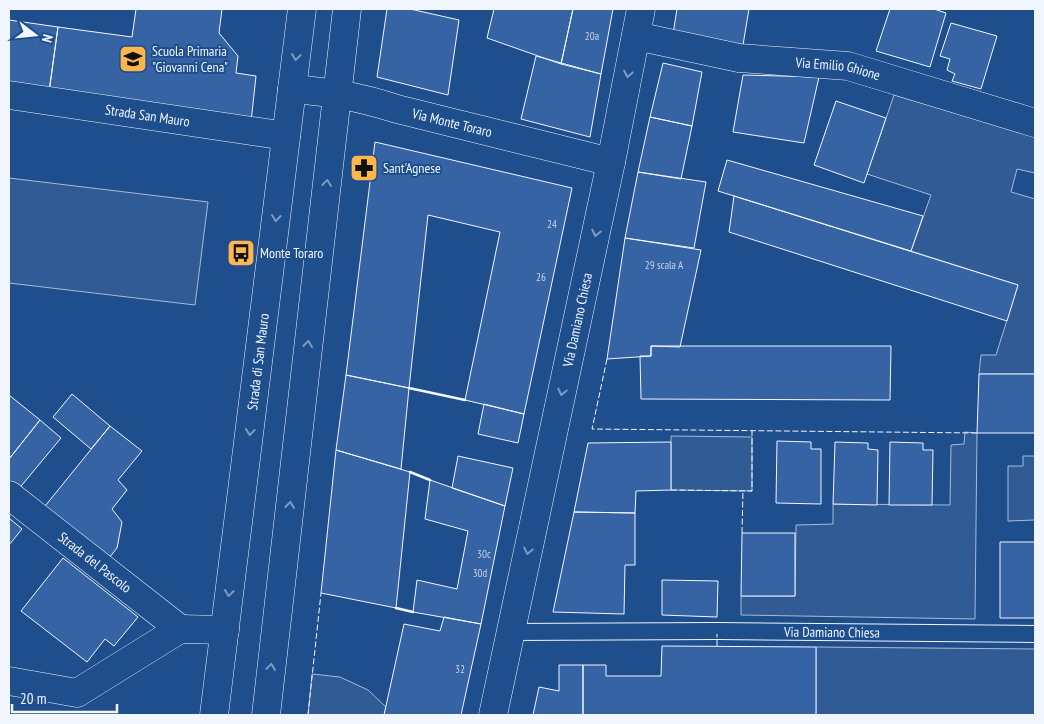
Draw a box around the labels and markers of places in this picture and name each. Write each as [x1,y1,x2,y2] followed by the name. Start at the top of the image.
[152,42,228,76] place label: Scuola Primaria "Giovanni Cena"
[118,44,148,74] school or university icon: Scuola Primaria "Giovanni Cena"
[349,153,379,183] pharmacy icon: Sant'Agnese
[383,159,441,177] place label: Sant'Agnese
[226,238,256,268] bus stop icon: Monte Toraro
[260,244,323,262] place label: Monte Toraro

